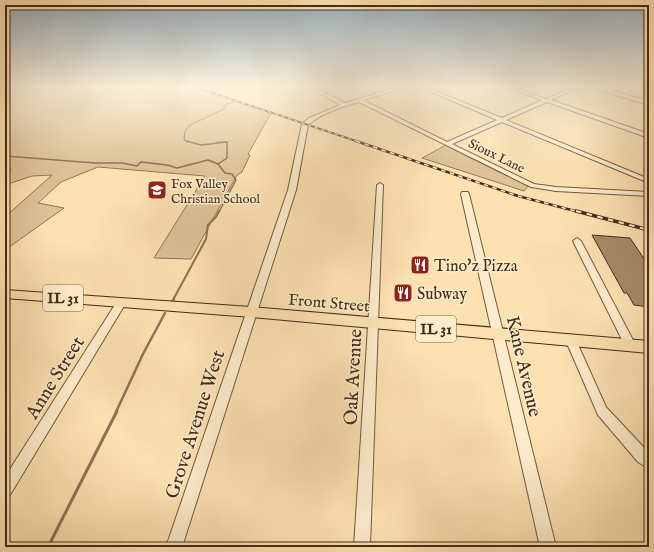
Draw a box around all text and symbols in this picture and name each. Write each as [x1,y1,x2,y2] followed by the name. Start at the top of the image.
[465,135,527,177] street label: Sioux Lane
[171,176,260,208] place label: Fox Valley Christian School
[146,179,168,201] school or university icon: Fox Valley Christian School
[409,254,431,276] restaurant icon: Tino'z Pizza
[434,257,518,277] place label: Tino'z Pizza
[392,282,414,304] restaurant icon: Subway
[43,285,83,311] road number: IL 31
[417,285,467,305] place label: Subway
[287,290,371,318] street label: Front Street
[500,314,546,420] street label: Kane Avenue
[416,316,456,342] road number: IL 31
[339,328,369,426] street label: Oak Avenue
[20,332,91,425] street label: Anne Street
[161,347,231,502] street label: Grove Avenue West

